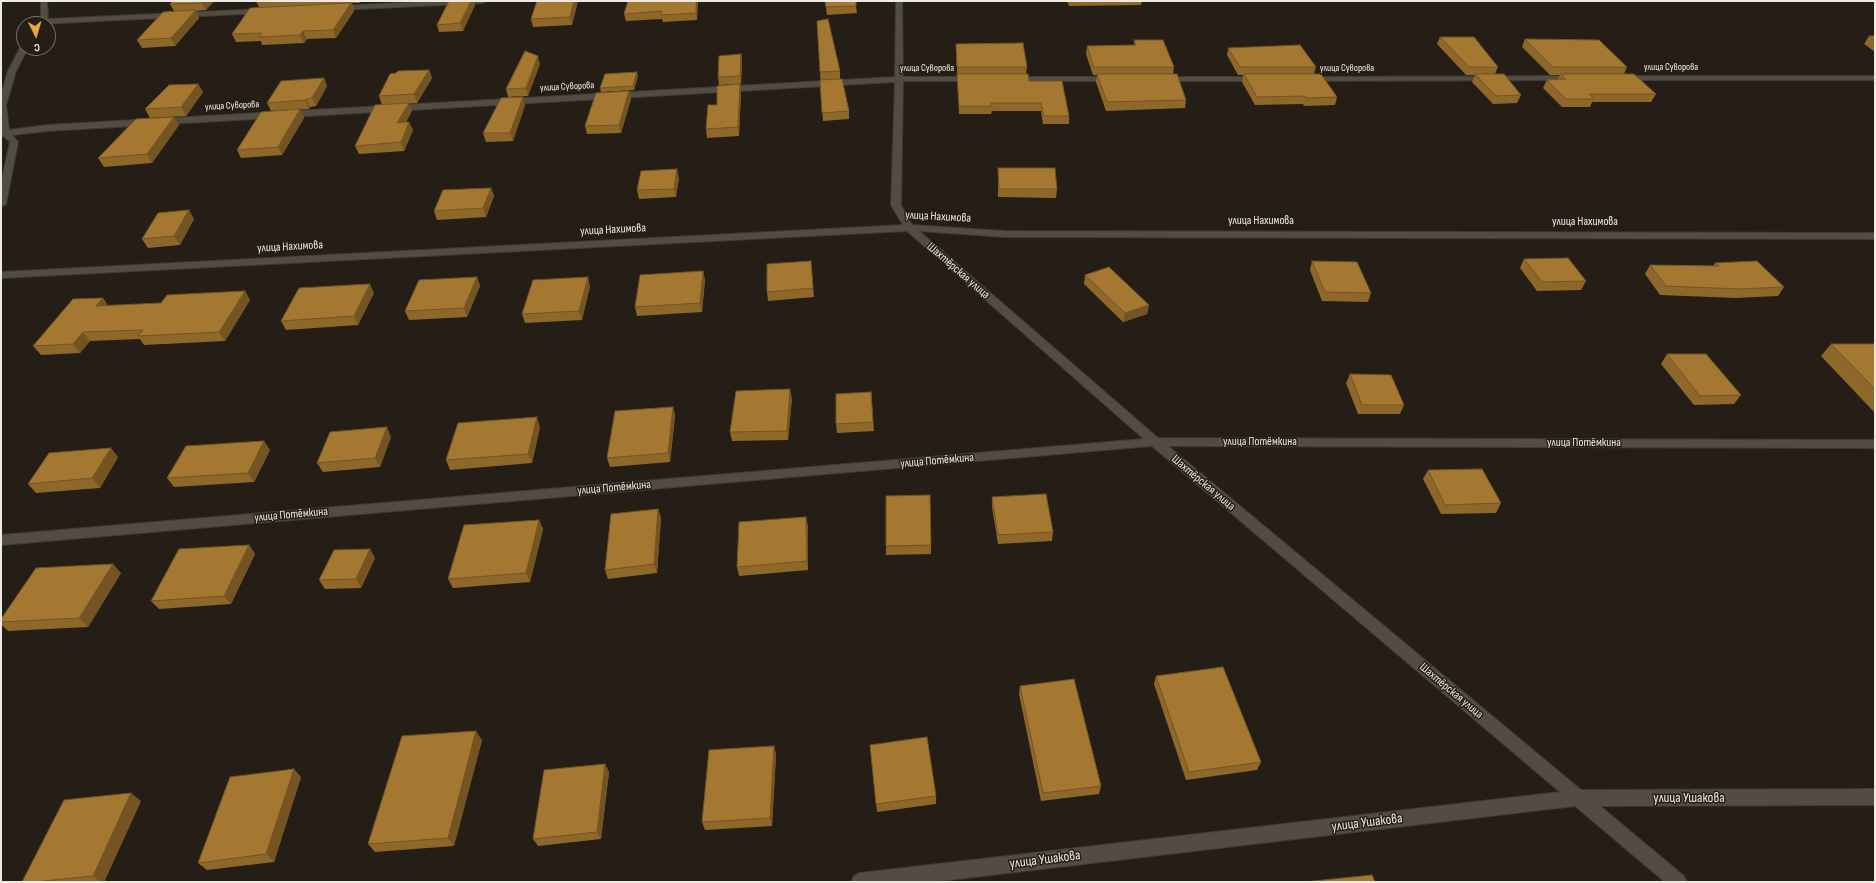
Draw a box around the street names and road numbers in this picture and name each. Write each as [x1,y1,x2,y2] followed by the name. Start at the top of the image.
[1644,61,1698,73] street label: улица Суворова
[900,62,954,74] street label: улица Суворова
[1320,62,1374,74] street label: улица Суворова
[540,80,594,94] street label: улица Суворова
[205,99,259,113] street label: улица Суворова
[905,208,971,226] street label: улица Нахимова
[1228,214,1294,228] street label: улица Нахимова
[1552,215,1618,229] street label: улица Нахимова
[580,221,646,239] street label: улица Нахимова
[257,238,323,256] street label: улица Нахимова
[924,240,992,302] street label: Шахтёрская улица
[1223,435,1297,449] street label: улица Потёмкина
[1547,436,1621,450] street label: улица Потёмкина
[900,451,974,471] street label: улица Потёмкина
[1168,452,1238,514] street label: Шахтёрская улица
[577,478,651,498] street label: улица Потёмкина
[254,505,328,525] street label: улица Потёмкина
[1416,660,1486,722] street label: Шахтёрская улица
[1653,790,1725,806] street label: улица Ушакова
[1331,810,1403,836] street label: улица Ушакова
[1009,847,1081,873] street label: улица Ушакова

